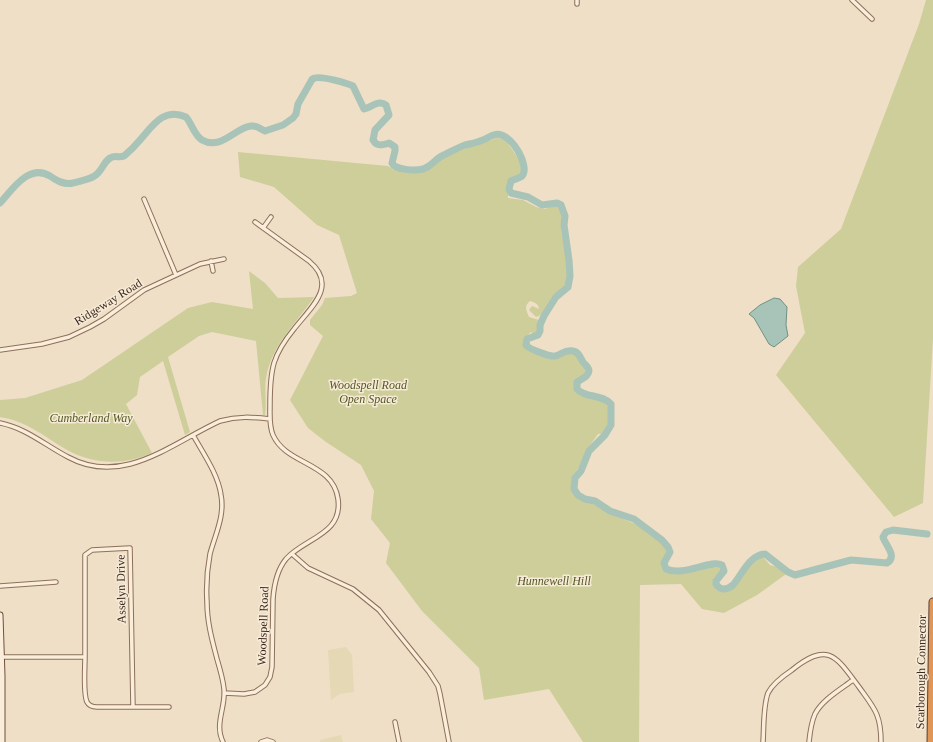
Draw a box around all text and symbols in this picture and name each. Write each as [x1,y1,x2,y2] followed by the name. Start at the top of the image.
[72,276,144,328] street label: Ridgeway Road
[329,378,408,406] park label: Woodspell Road Open Space
[49,411,133,425] park label: Cumberland Way
[113,554,129,624] street label: Asselyn Drive
[516,574,591,588] park label: Hunnewell Hill
[255,586,271,666] street label: Woodspell Road
[913,615,929,729] street label: Scarborough Connector

